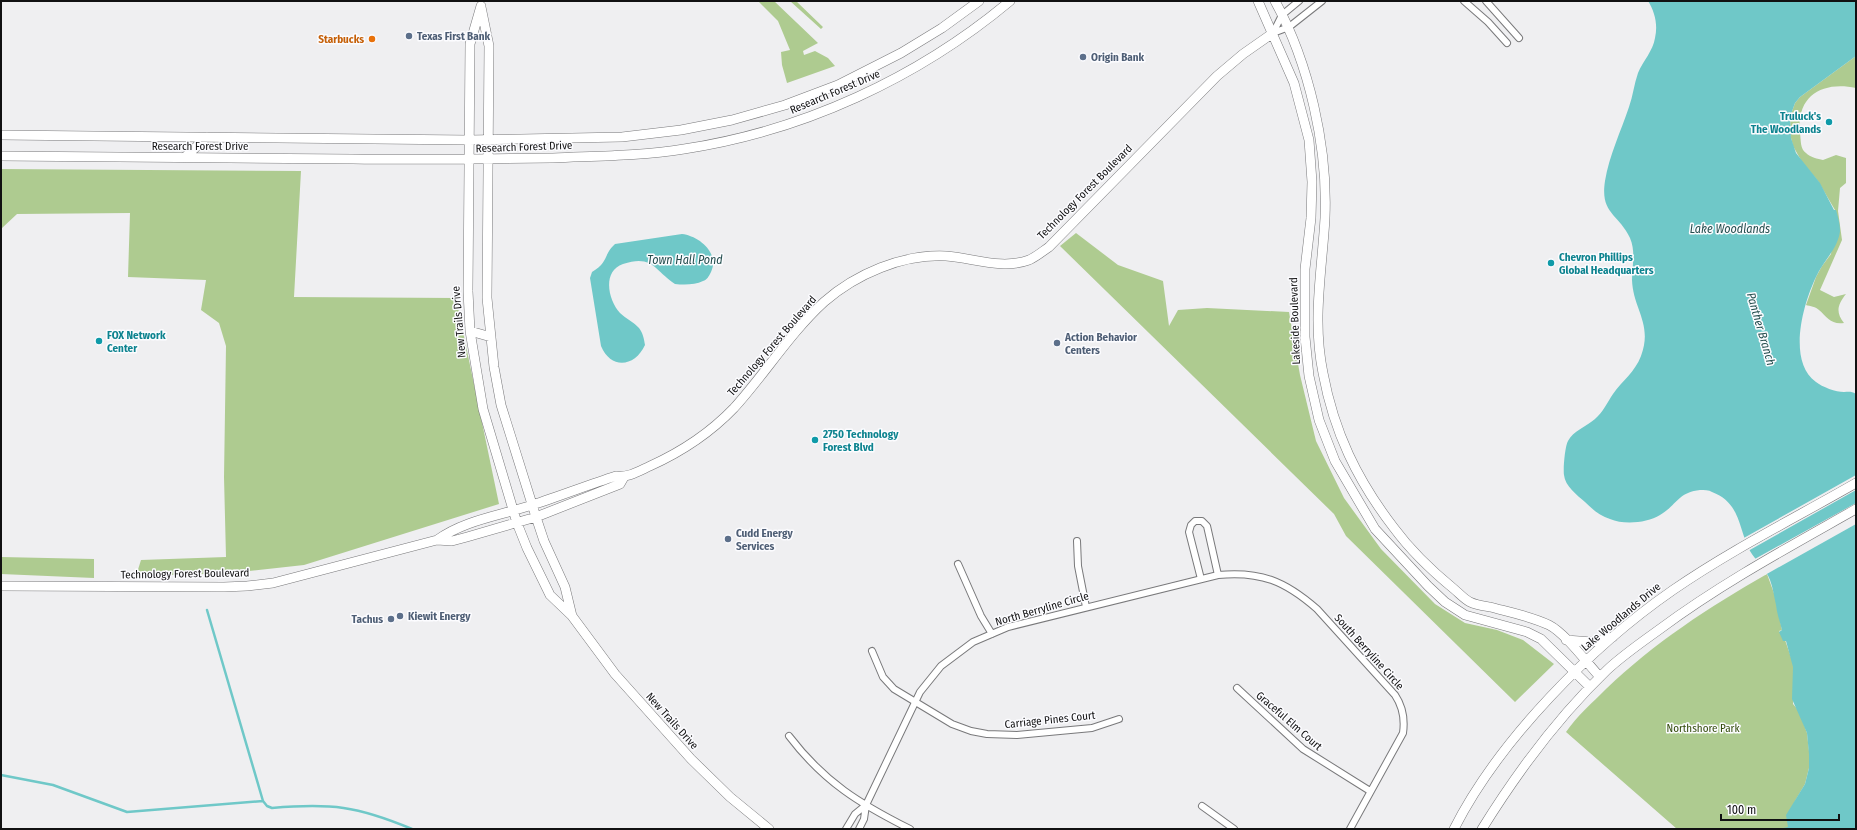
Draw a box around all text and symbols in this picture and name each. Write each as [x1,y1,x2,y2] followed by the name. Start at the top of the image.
[417,30,490,43] place label: Texas First Bank
[404,31,414,41] marker: Texas First Bank
[318,33,364,46] place label: Starbucks
[367,34,377,44] marker: Starbucks
[1091,51,1145,64] place label: Origin Bank
[1078,52,1088,62] marker: Origin Bank
[788,67,882,117] street label: Research Forest Drive
[1751,110,1821,136] place label: Truluck's The Woodlands
[1824,117,1834,127] marker: Truluck's The Woodlands
[475,139,573,155] street label: Research Forest Drive
[152,140,248,153] street label: Research Forest Drive
[1035,142,1135,242] street label: Technology Forest Boulevard
[1690,222,1770,236] water label: Lake Woodlands
[1559,251,1654,277] place label: Chevron Phillips Global Headquarters
[647,253,723,267] water label: Town Hall Pond
[1546,258,1556,268] marker: Chevron Phillips Global Headquarters
[1287,277,1303,365] street label: Lakeside Boulevard
[449,286,469,358] street label: New Trails Drive
[1744,291,1778,367] water label: Panther Branch
[725,293,819,399] street label: Technology Forest Boulevard
[107,329,166,355] place label: FOX Network Center
[1064,331,1138,357] place label: Action Behavior Centers
[94,336,104,346] marker: FOX Network Center
[1052,338,1062,348] marker: Action Behavior Centers
[822,428,899,454] place label: 2750 Technology Forest Blvd
[810,435,820,445] marker: 2750 Technology Forest Blvd
[736,527,793,553] place label: Cudd Energy Services
[723,534,733,544] marker: Cudd Energy Services
[121,566,249,582] street label: Technology Forest Boulevard
[1579,580,1663,654] street label: Lake Woodlands Drive
[994,589,1090,629] street label: North Berryline Circle
[408,610,471,623] place label: Kiewit Energy
[395,611,405,621] marker: Kiewit Energy
[1332,611,1406,693] street label: South Berryline Circle
[352,613,383,626] place label: Tachus
[386,614,396,624] marker: Tachus
[1253,689,1325,753] street label: Graceful Elm Court
[643,690,701,752] street label: New Trails Drive
[1004,709,1096,731] street label: Carriage Pines Court
[1666,722,1740,735] park label: Northshore Park
[1721,796,1839,822] scale bar
[1727,803,1756,817] text: 100 m

